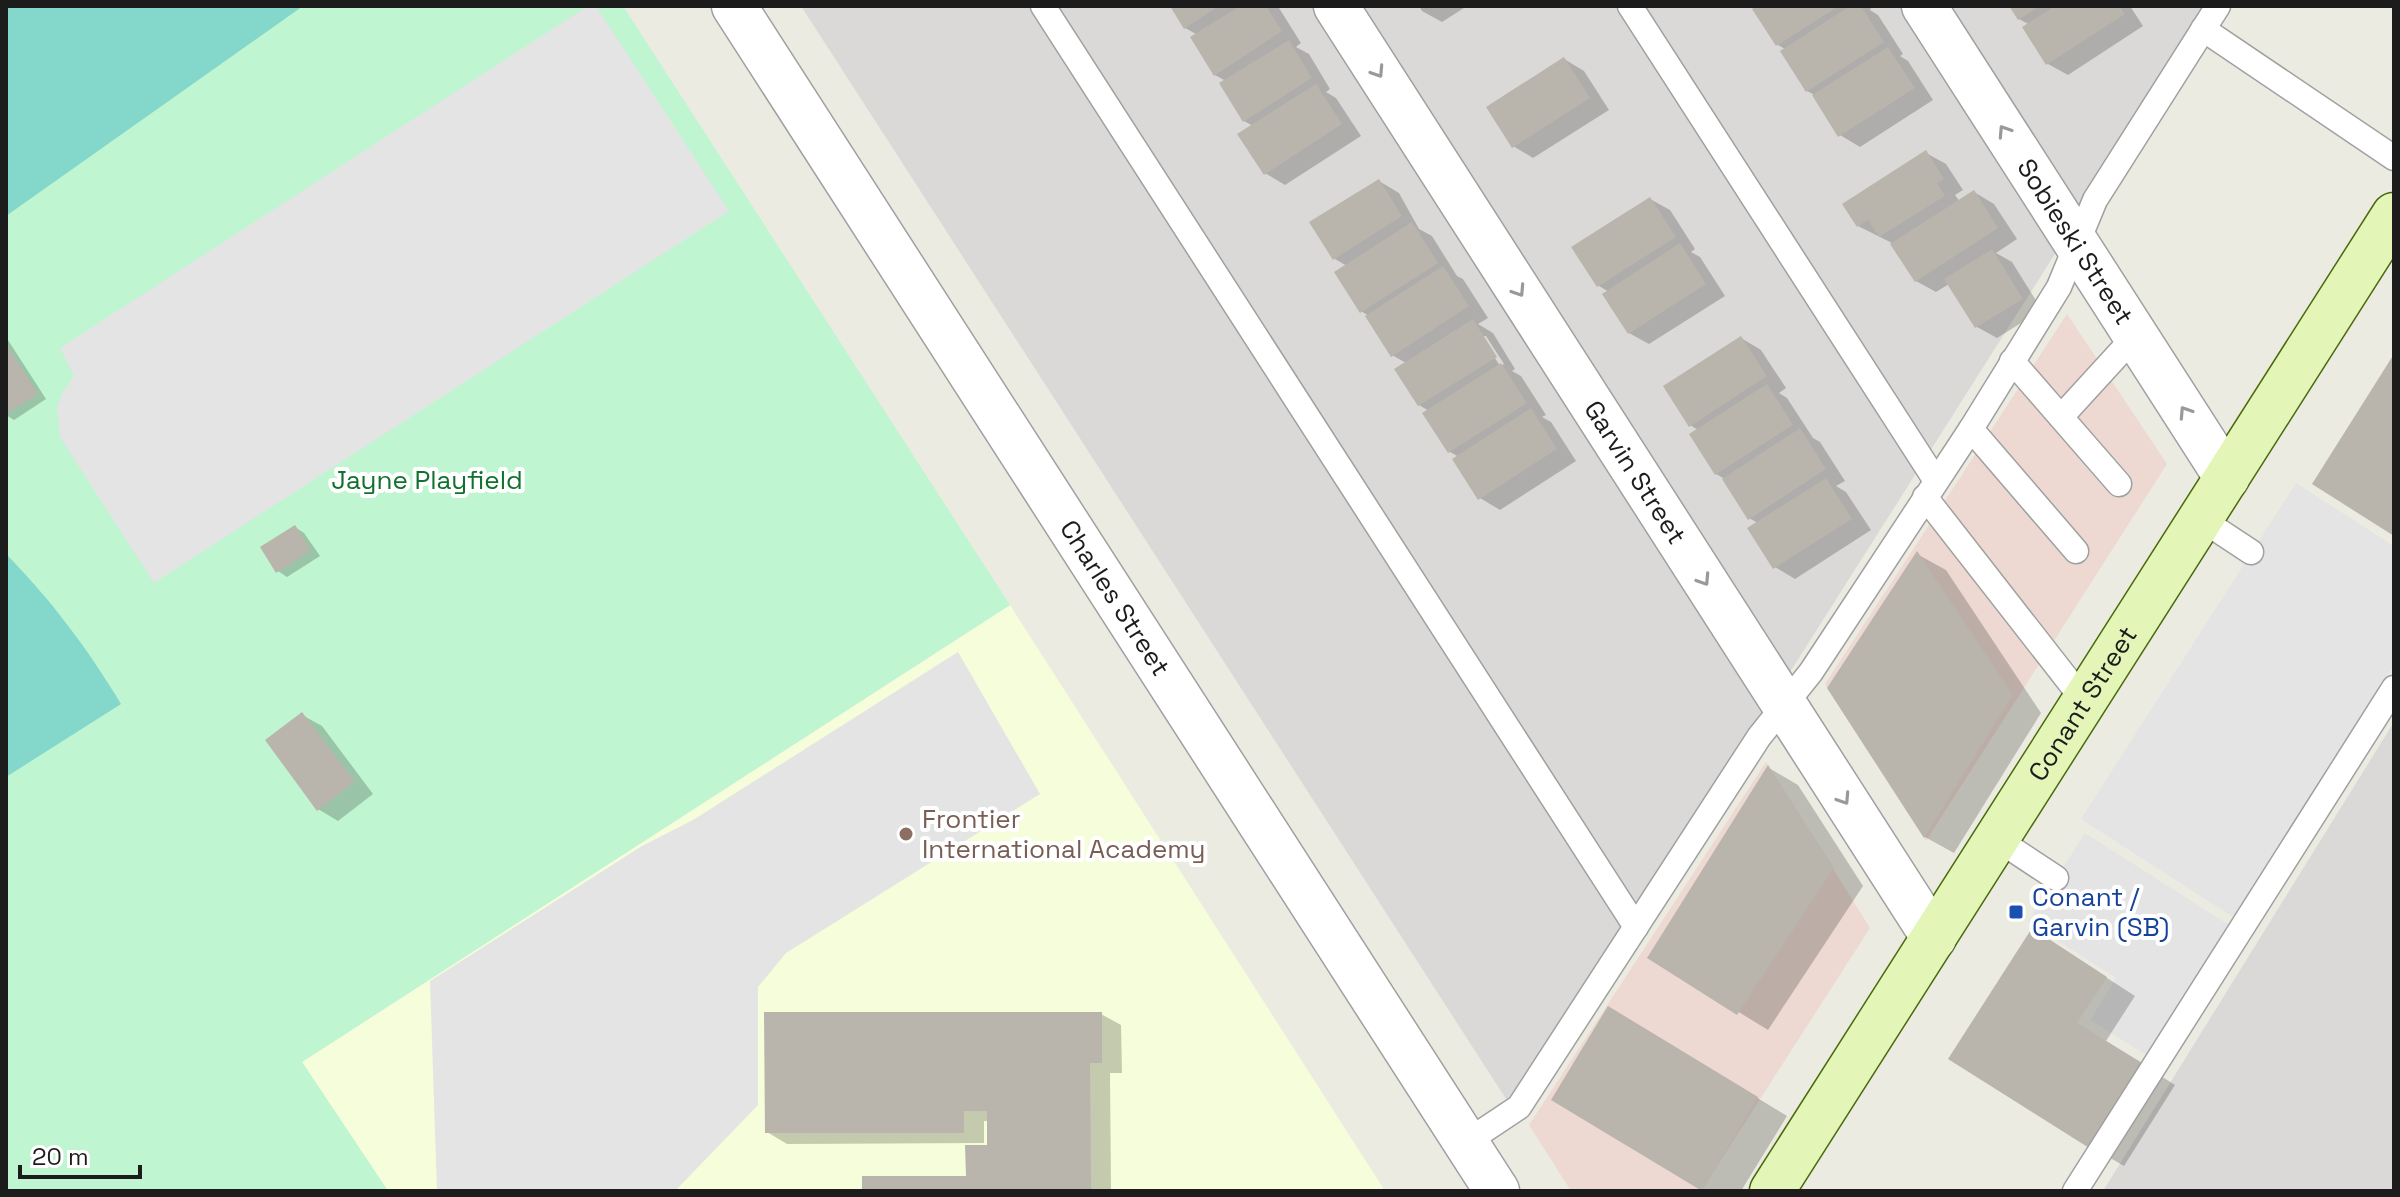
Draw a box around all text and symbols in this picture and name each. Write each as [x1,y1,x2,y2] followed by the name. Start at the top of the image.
[1369,63,1384,77] one-way arrow
[1999,125,2014,140] one-way arrow
[2009,152,2141,331] street label: Sobieski Street
[1509,282,1524,296] one-way arrow
[1576,394,1694,551] street label: Garvin Street
[2180,406,2195,421] one-way arrow
[331,463,523,497] park label: Jayne Playfield
[1052,513,1178,682] street label: Charles Street
[1695,572,1710,586] one-way arrow
[2021,620,2145,788] street label: Conant Street
[1835,791,1850,805] one-way arrow
[922,802,1205,866] place label: Frontier International Academy
[897,825,915,843] marker: Frontier International Academy
[2032,880,2169,944] place label: Conant / Garvin (SB)
[2007,903,2025,921] marker: Conant / Garvin (SB)
[20,1129,140,1179] scale bar
[32,1141,89,1172] text: 20 m

